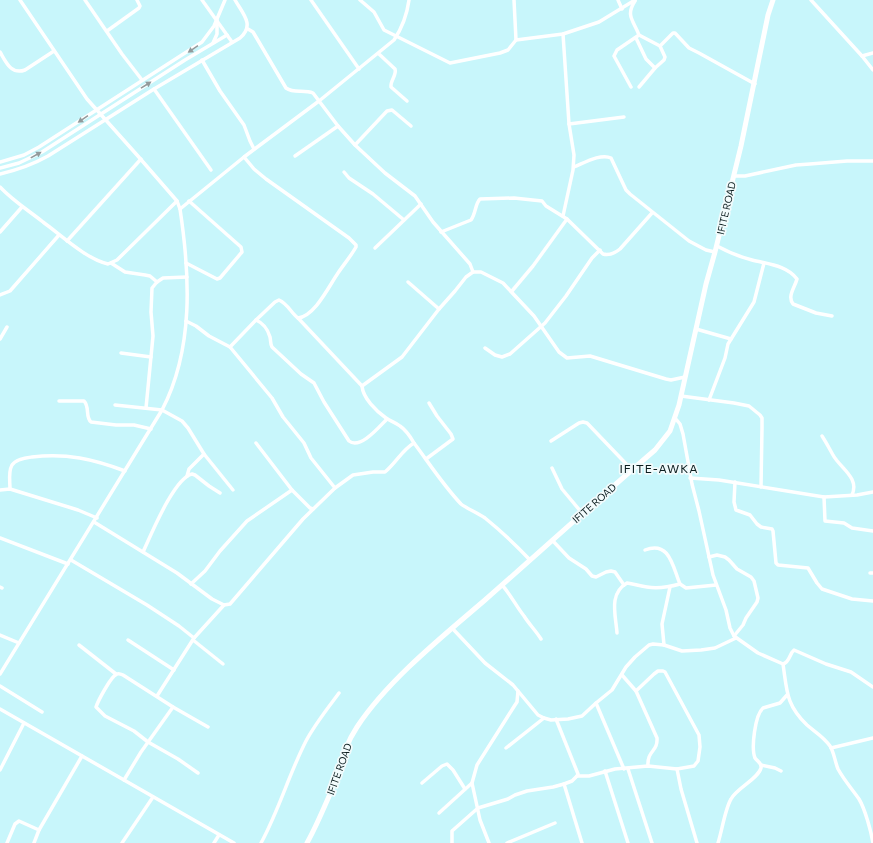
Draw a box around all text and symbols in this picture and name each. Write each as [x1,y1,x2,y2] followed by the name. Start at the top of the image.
[187,45,198,53] one-way arrow
[140,82,152,89] one-way arrow
[78,115,88,123] one-way arrow
[31,152,42,158] one-way arrow
[714,180,738,236] street label: IFITE ROAD
[619,461,699,475] district label: IFITE-AWKA
[570,481,618,525] street label: IFITE ROAD
[324,741,354,797] street label: IFITE ROAD

